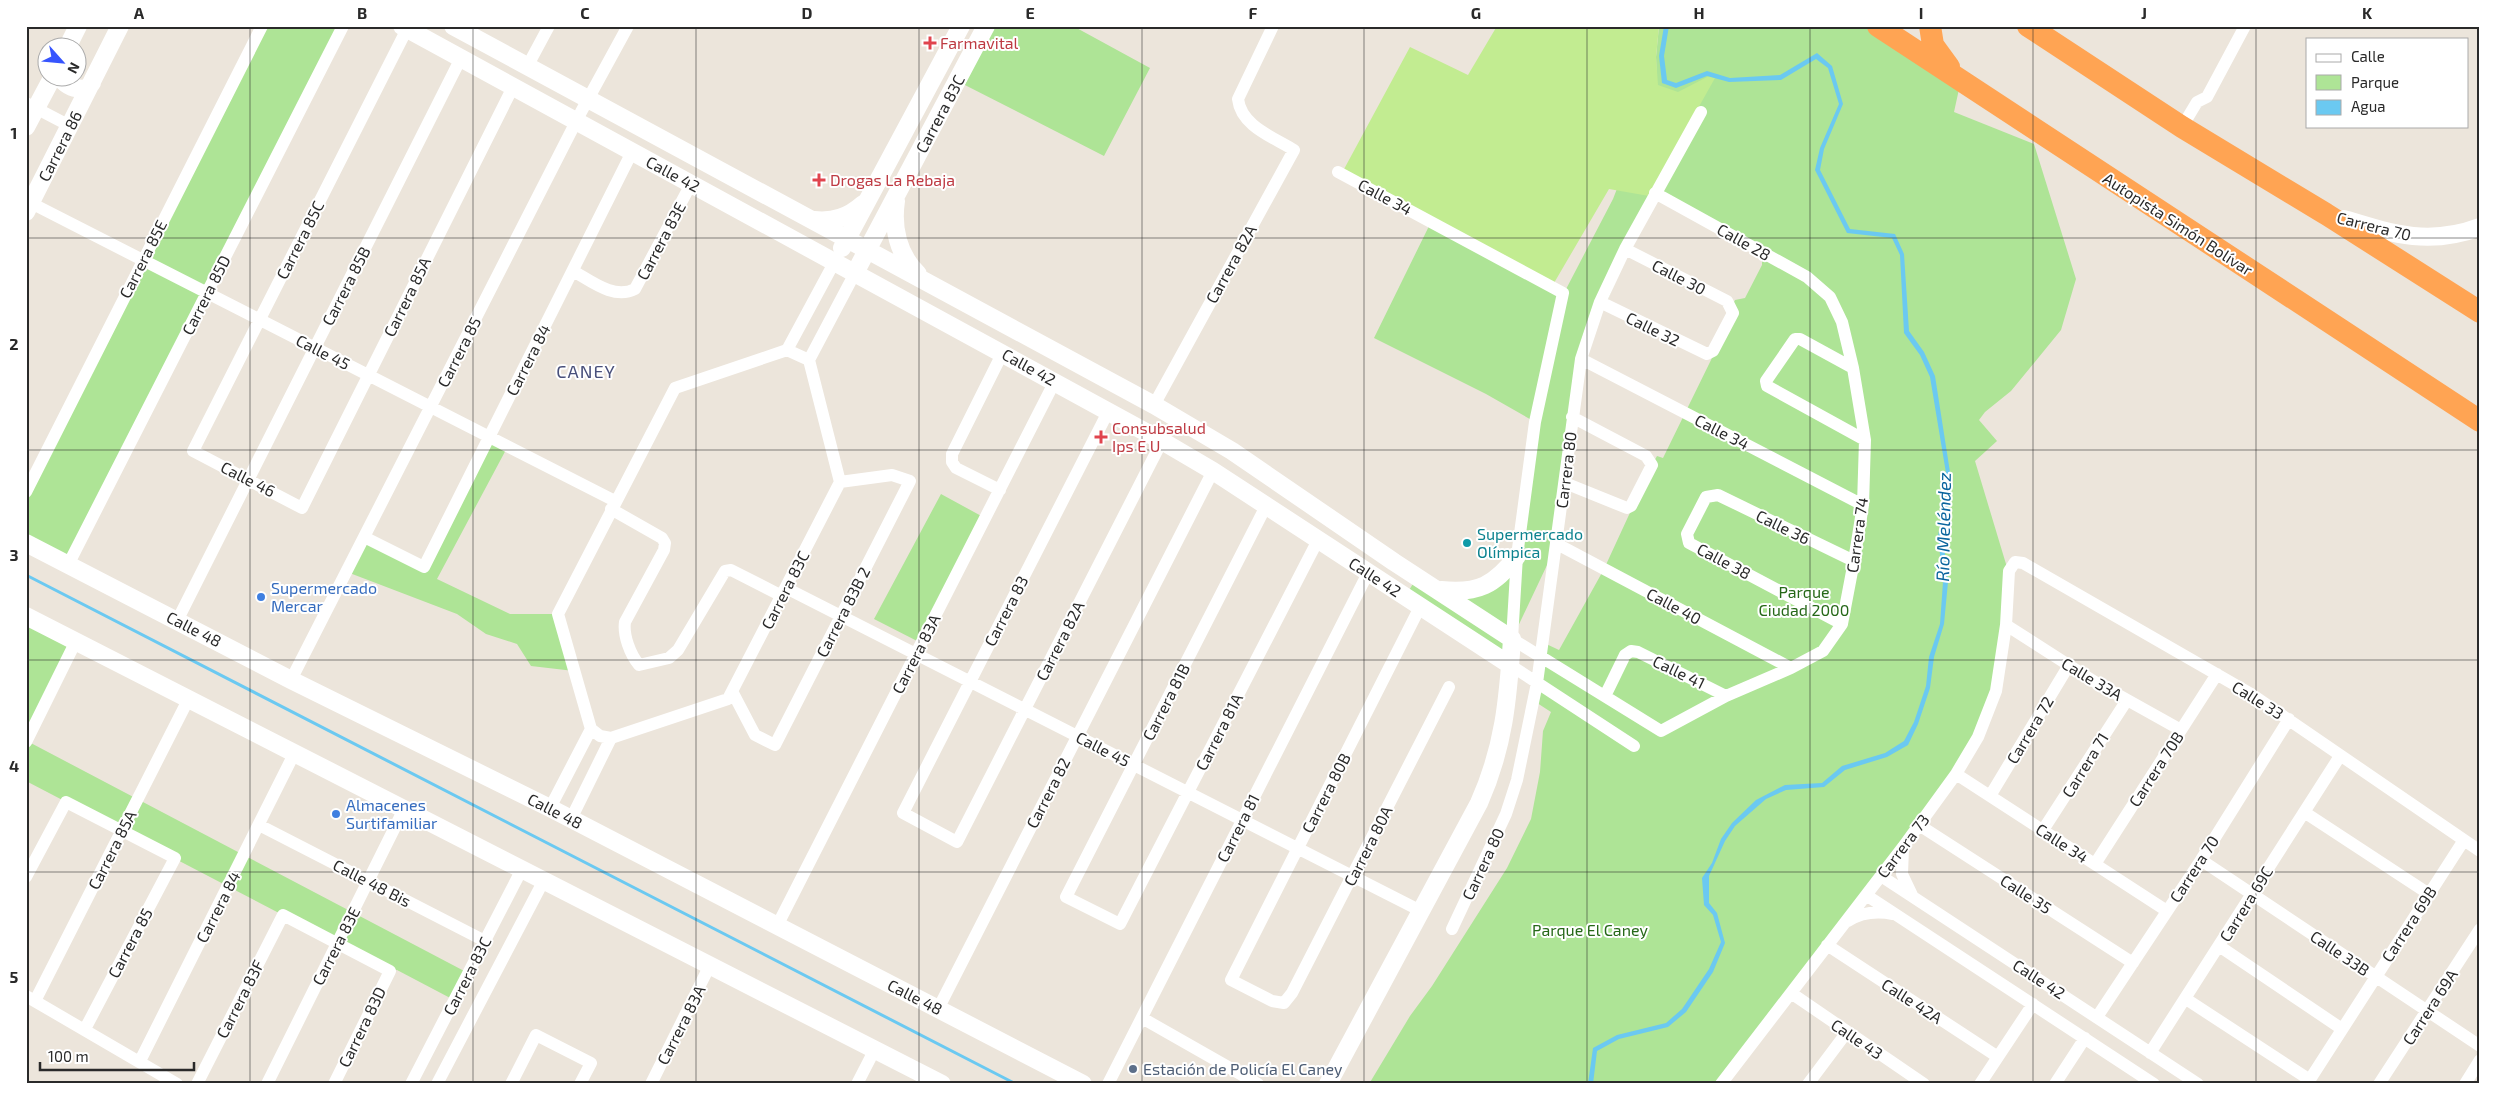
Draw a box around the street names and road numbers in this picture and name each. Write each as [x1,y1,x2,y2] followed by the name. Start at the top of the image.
[911,72,968,156] street label: Carrera 83C
[34,107,85,184] street label: Carrera 86
[643,151,703,196] street label: Calle 42
[2100,168,2257,279] street label: Autopista Simón Bolívar
[1355,174,1416,219] street label: Calle 34
[272,197,327,282] street label: Carrera 85C
[632,199,689,283] street label: Carrera 83E
[2335,207,2413,244] street label: Carrera 70
[115,216,170,301] street label: Carrera 85E
[1714,219,1774,264] street label: Calle 28
[1201,221,1260,306] street label: Carrera 82A
[318,243,374,328] street label: Carrera 85B
[177,252,234,338] street label: Carrera 85D
[379,254,434,340] street label: Carrera 85A
[1649,255,1709,298] street label: Calle 30
[1623,307,1683,350] street label: Calle 32
[433,314,484,390] street label: Carrera 85
[502,321,554,399] street label: Carrera 84
[293,330,353,373] street label: Calle 45
[999,344,1059,389] street label: Calle 42
[1692,410,1753,453] street label: Calle 34
[1551,430,1580,509] street label: Carrera 80
[218,457,279,500] street label: Calle 46
[1842,496,1871,574] street label: Carrera 74
[1753,505,1813,548] street label: Calle 36
[1694,539,1754,583] street label: Calle 38
[757,547,812,632] street label: Carrera 83C
[1346,553,1405,600] street label: Calle 42
[812,563,873,660] street label: Carrera 83B 2
[980,572,1031,649] street label: Carrera 83
[1644,583,1705,628] street label: Calle 40
[1031,598,1088,684] street label: Carrera 82A
[164,607,225,650] street label: Calle 48
[887,611,944,697] street label: Carrera 83A
[1650,651,1708,692] street label: Calle 41
[2059,653,2126,704] street label: Calle 33A
[1138,660,1193,743] street label: Carrera 81B
[2229,676,2288,723] street label: Calle 33
[1191,690,1246,773] street label: Carrera 81A
[2002,693,2057,767] street label: Carrera 72
[1073,727,1133,770] street label: Calle 45
[2124,728,2187,810] street label: Carrera 70B
[2057,729,2112,800] street label: Carrera 71
[1297,750,1354,836] street label: Carrera 80B
[1022,754,1073,831] street label: Carrera 82
[525,789,586,832] street label: Calle 48
[1212,791,1263,865] street label: Carrera 81
[1339,803,1396,889] street label: Carrera 80A
[84,807,140,892] street label: Carrera 85A
[1872,810,1933,881] street label: Carrera 73
[2033,819,2092,867] street label: Calle 34
[1458,825,1507,903] street label: Carrera 80
[2165,832,2222,906] street label: Carrera 70
[330,855,414,910] street label: Calle 48 Bis
[2215,863,2276,945] street label: Carrera 69C
[192,868,244,946] street label: Carrera 84
[1997,870,2055,917] street label: Calle 35
[2377,882,2440,965] street label: Carrera 69B
[308,903,363,988] street label: Carrera 83E
[103,905,156,981] street label: Carrera 85
[2307,926,2373,979] street label: Calle 33B
[439,933,494,1018] street label: Carrera 83C
[2010,955,2069,1002] street label: Calle 42
[212,956,268,1041] street label: Carrera 83F
[2398,965,2461,1048] street label: Carrera 69A
[1878,974,1946,1027] street label: Calle 42A
[885,975,946,1018] street label: Calle 48
[652,982,709,1068] street label: Carrera 83A
[334,983,389,1070] street label: Carrera 83D
[1828,1014,1887,1063] street label: Calle 43

